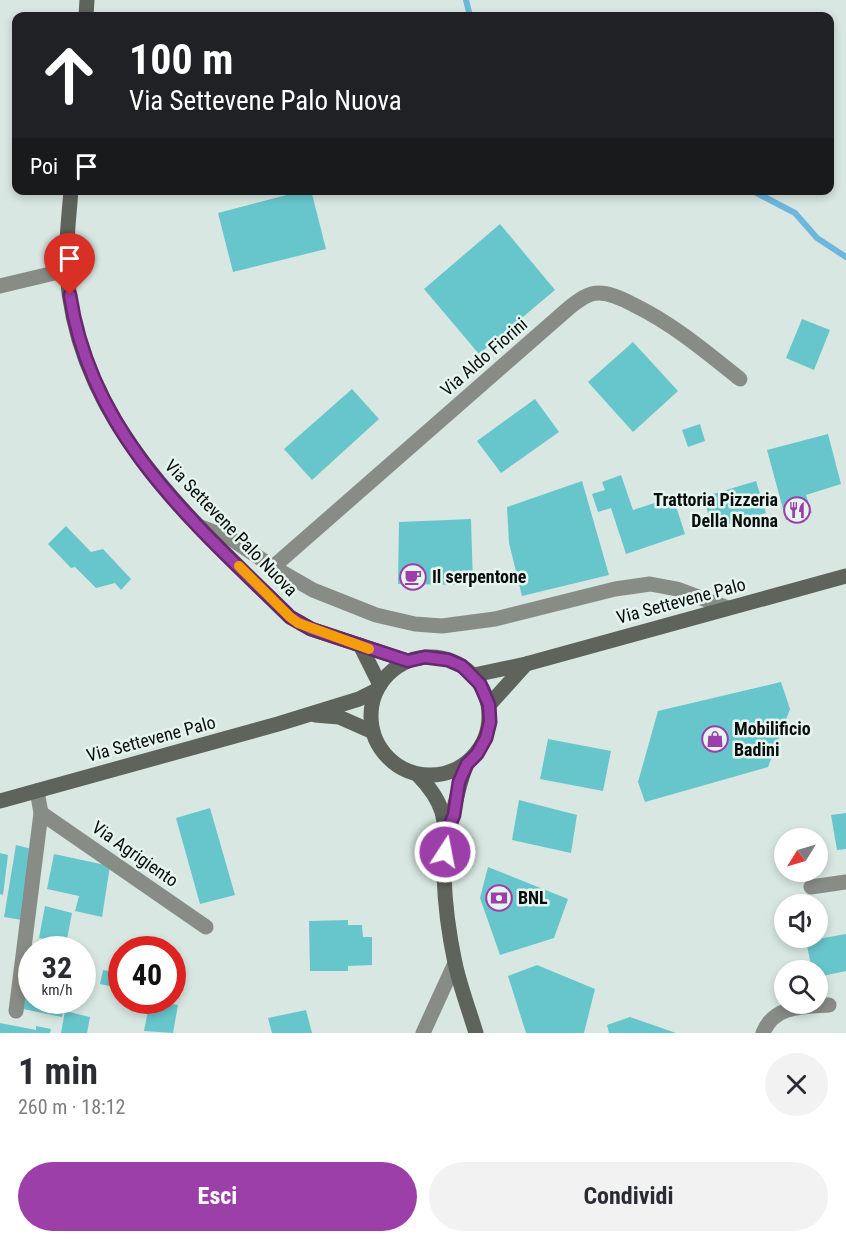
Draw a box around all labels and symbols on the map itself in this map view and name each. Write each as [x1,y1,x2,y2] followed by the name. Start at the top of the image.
[44,233,95,295] pin
[436,313,531,400] street label: Via Aldo Fiorini
[161,455,302,600] street label: Via Settevene Palo Nuova
[653,489,778,531] place label: Trattoria Pizzeria Della Nonna
[782,495,812,525] restaurant icon: Trattoria Pizzeria Della Nonna
[398,562,428,592] cafe icon: Il serpentone
[432,566,527,587] place label: Il serpentone
[614,573,748,628] street label: Via Settevene Palo
[84,711,218,766] street label: Via Settevene Palo
[734,718,811,760] place label: Mobilificio Badini
[700,724,730,754] shop icon: Mobilificio Badini
[88,816,182,891] street label: Via Agrigiento
[413,820,477,884] position arrow
[774,828,828,882] north arrow
[484,883,514,913] bank icon: BNL
[518,887,548,908] place label: BNL
[108,936,186,1014] speed limit sign: 40

